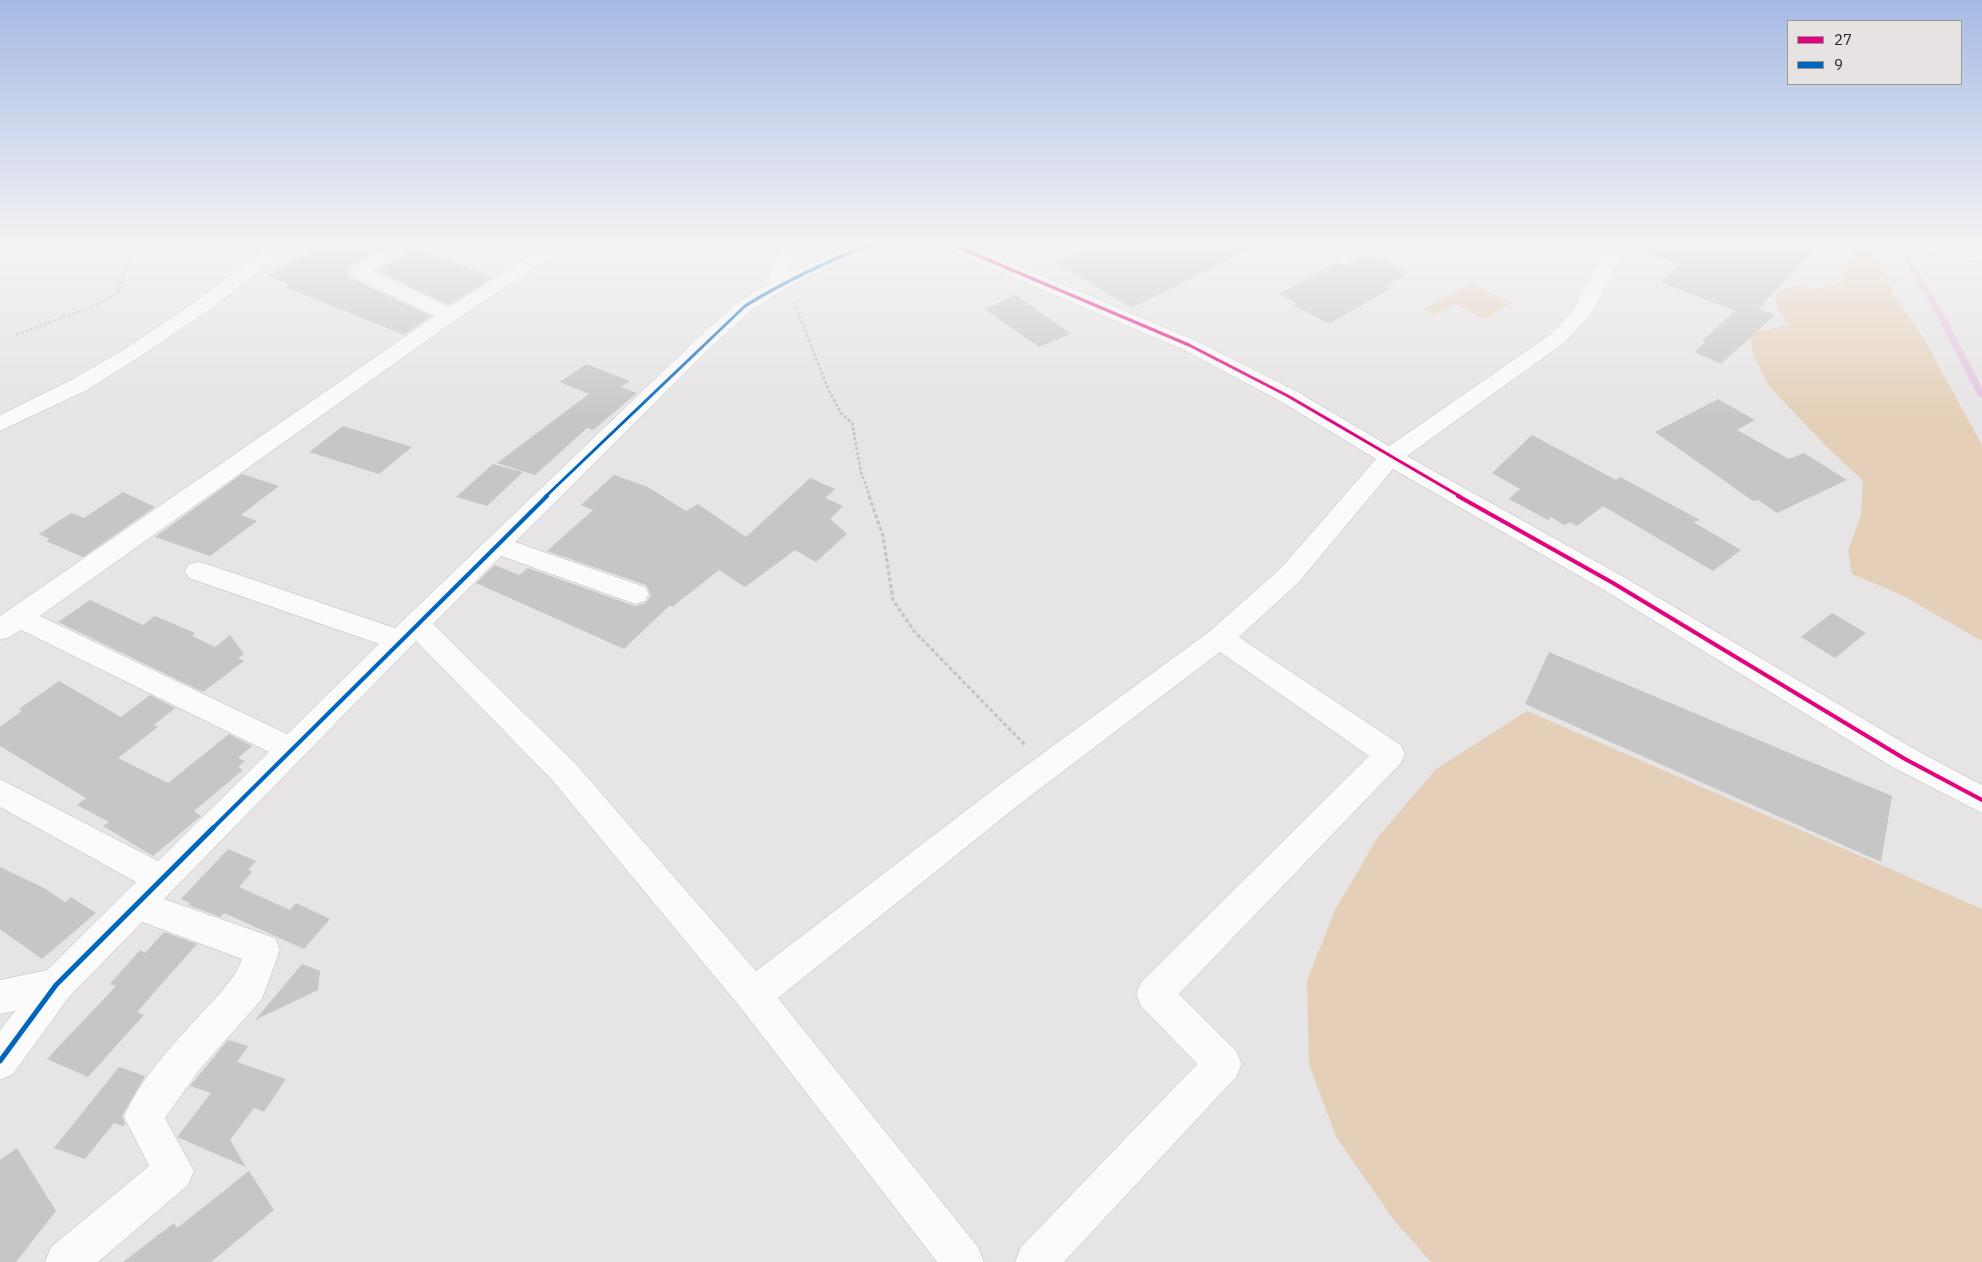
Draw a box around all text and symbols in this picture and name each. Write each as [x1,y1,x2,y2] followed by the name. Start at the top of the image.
[1787,20,1962,85] legend
[1834,30,1852,49] text: 27
[1834,55,1843,74] text: 9

